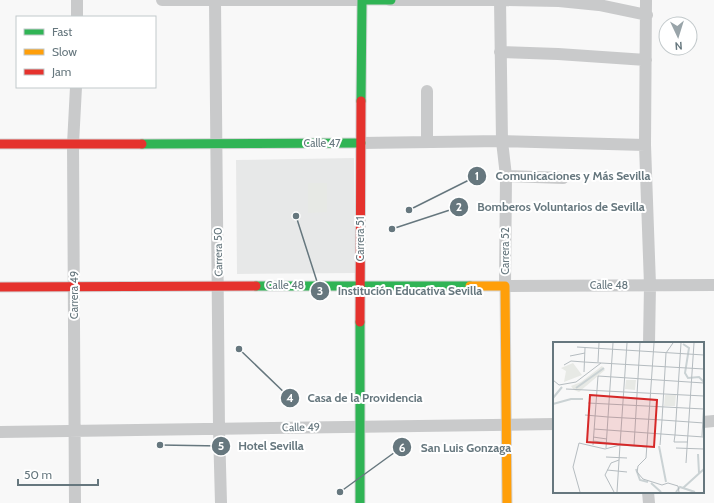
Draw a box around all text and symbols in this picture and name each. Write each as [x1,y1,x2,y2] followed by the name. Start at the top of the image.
[16,16,156,88] legend
[658,16,698,56] north arrow
[52,24,72,39] text: Fast
[674,39,683,53] text: N
[52,44,77,59] text: Slow
[51,64,71,79] text: Jam
[303,136,341,150] street label: Calle 47
[467,164,658,188] callout: Comunicaciones y Más Sevilla
[475,168,479,183] text: 1
[496,168,650,183] text: Comunicaciones y Más Sevilla
[449,195,653,219] callout: Bomberos Voluntarios de Sevilla
[456,199,462,214] text: 2
[477,199,645,214] text: Bomberos Voluntarios de Sevilla
[353,216,367,262] street label: Carrera 51
[211,227,225,277] street label: Carrera 50
[498,227,512,275] street label: Carrera 52
[67,271,81,319] street label: Carrera 49
[266,278,304,292] street label: Calle 48
[590,278,628,292] street label: Calle 48
[310,279,490,303] callout: Institución Educativa Sevilla
[317,283,323,298] text: 3
[338,283,482,298] text: Institución Educativa Sevilla
[553,342,704,493] inset map
[280,386,431,410] callout: Casa de la Providencia
[286,390,294,405] text: 4
[307,390,423,405] text: Casa de la Providencia
[282,420,320,434] street label: Calle 49
[211,434,312,458] callout: Hotel Sevilla
[392,435,519,459] callout: San Luis Gonzaga
[218,438,224,453] text: 5
[238,438,304,453] text: Hotel Sevilla
[399,440,406,455] text: 6
[421,440,511,455] text: San Luis Gonzaga
[18,461,98,487] scale bar
[24,467,52,482] text: 50 m

